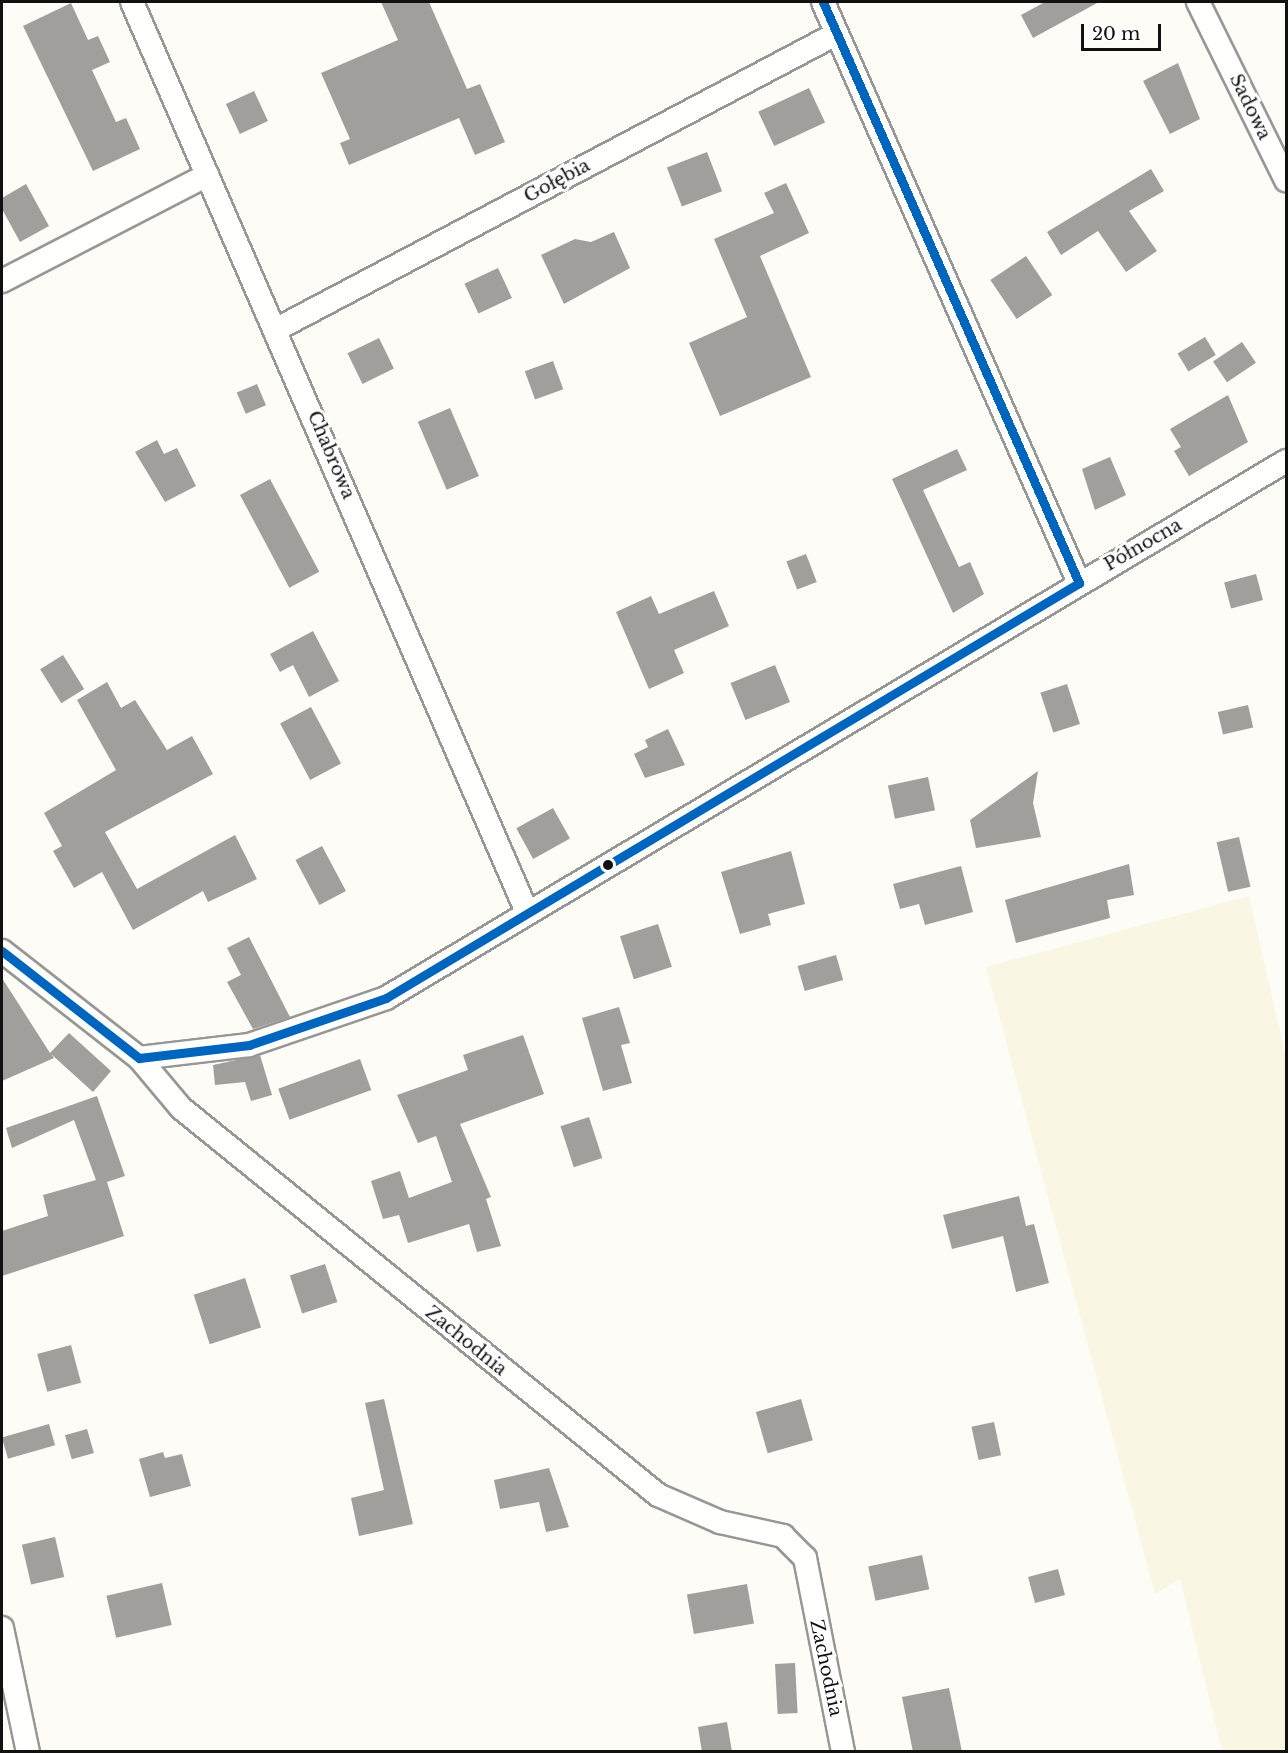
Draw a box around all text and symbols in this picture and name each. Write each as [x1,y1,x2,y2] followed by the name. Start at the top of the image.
[1084,12,1164,50] scale bar
[1092,23,1140,45] text: 20 m
[1225,71,1275,143] street label: Sadowa
[520,155,594,207] street label: Gołębia
[303,408,359,502] street label: Chabrowa
[1100,514,1186,576] street label: Północna
[602,859,614,871] unlabelled marker
[421,1302,511,1380] street label: Zachodnia
[805,1618,847,1718] street label: Zachodnia

